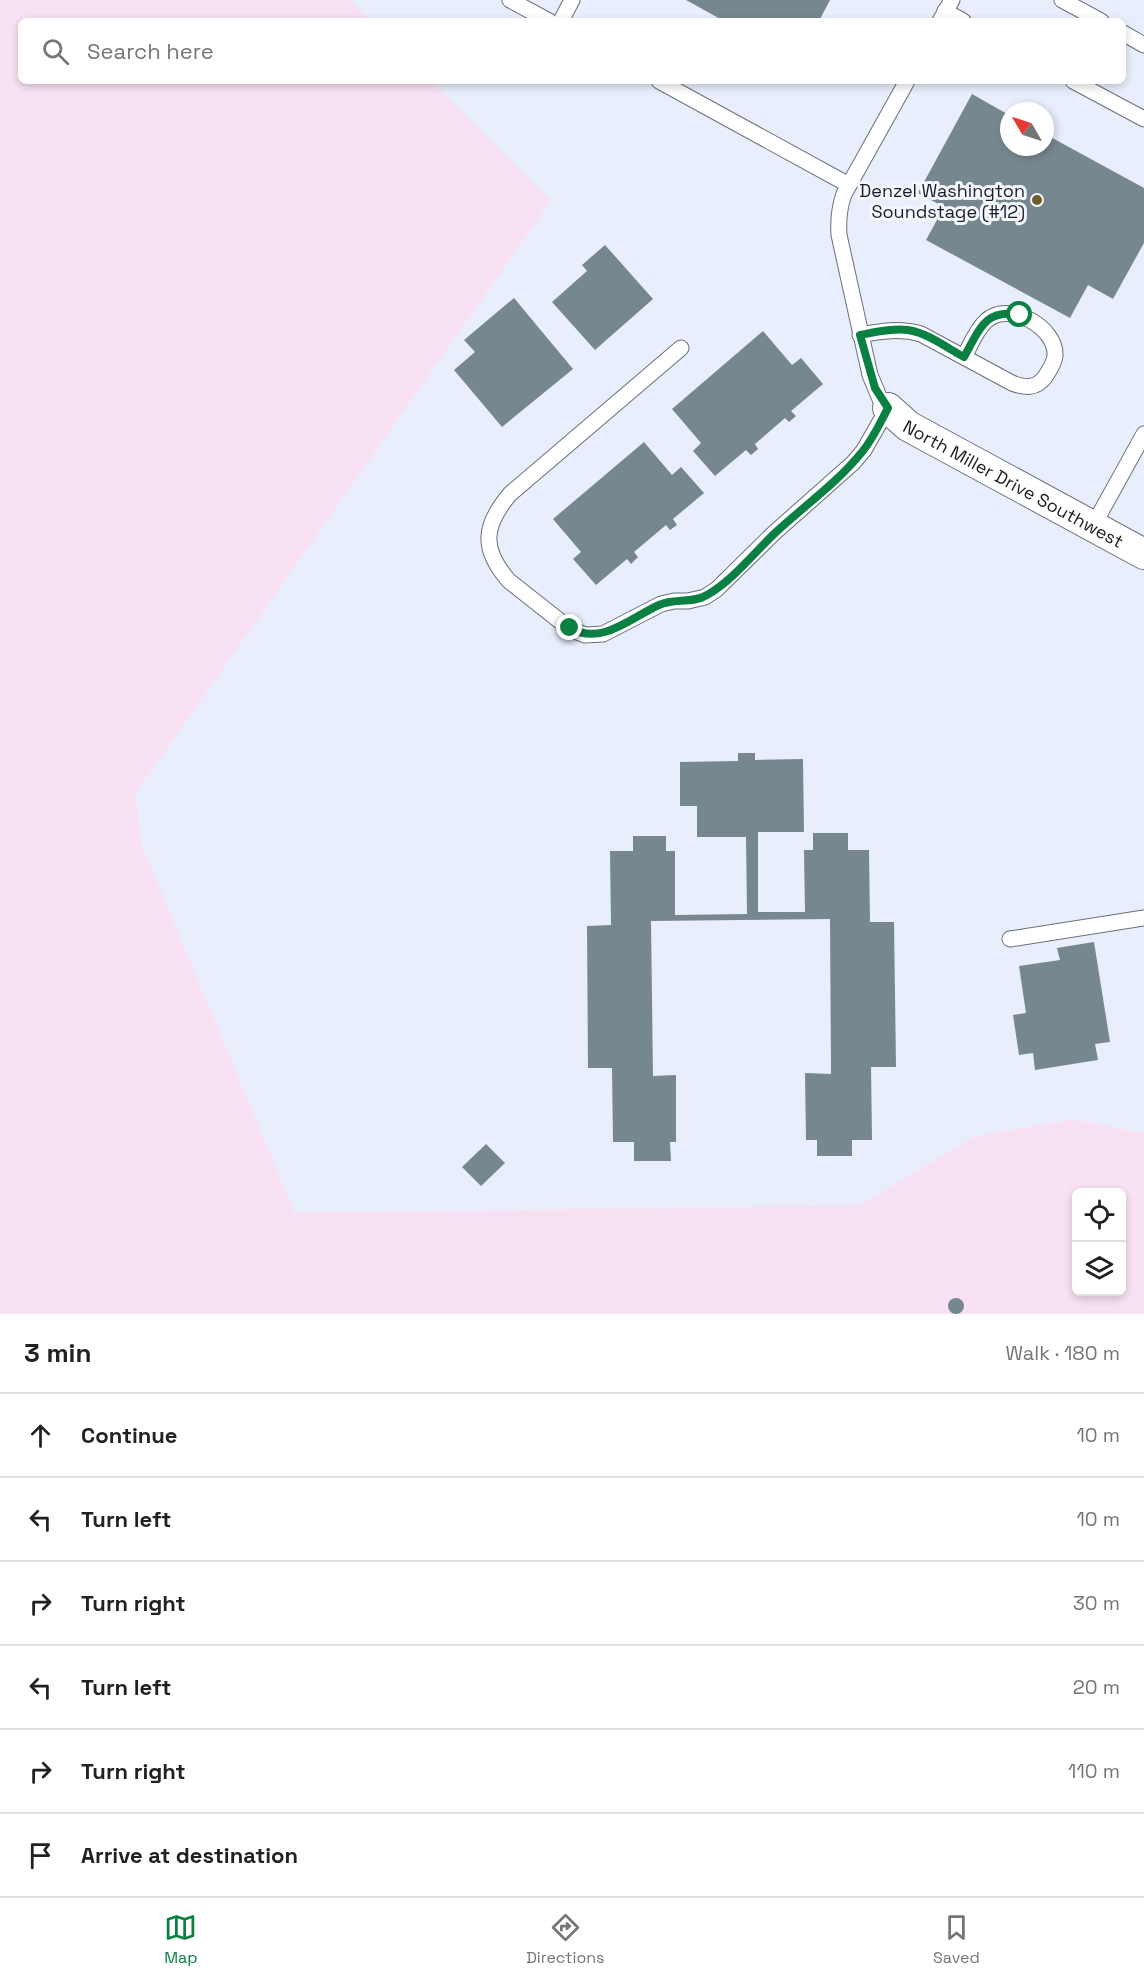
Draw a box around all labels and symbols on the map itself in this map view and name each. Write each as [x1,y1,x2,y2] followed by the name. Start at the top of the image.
[1000,102,1054,156] north arrow
[859,179,1025,223] place label: Denzel Washington Soundstage (#12)
[1030,193,1044,207] marker: Denzel Washington Soundstage (#12)
[1006,301,1032,327] route start
[899,414,1128,552] street label: North Miller Drive Southwest
[556,614,582,640] route end

